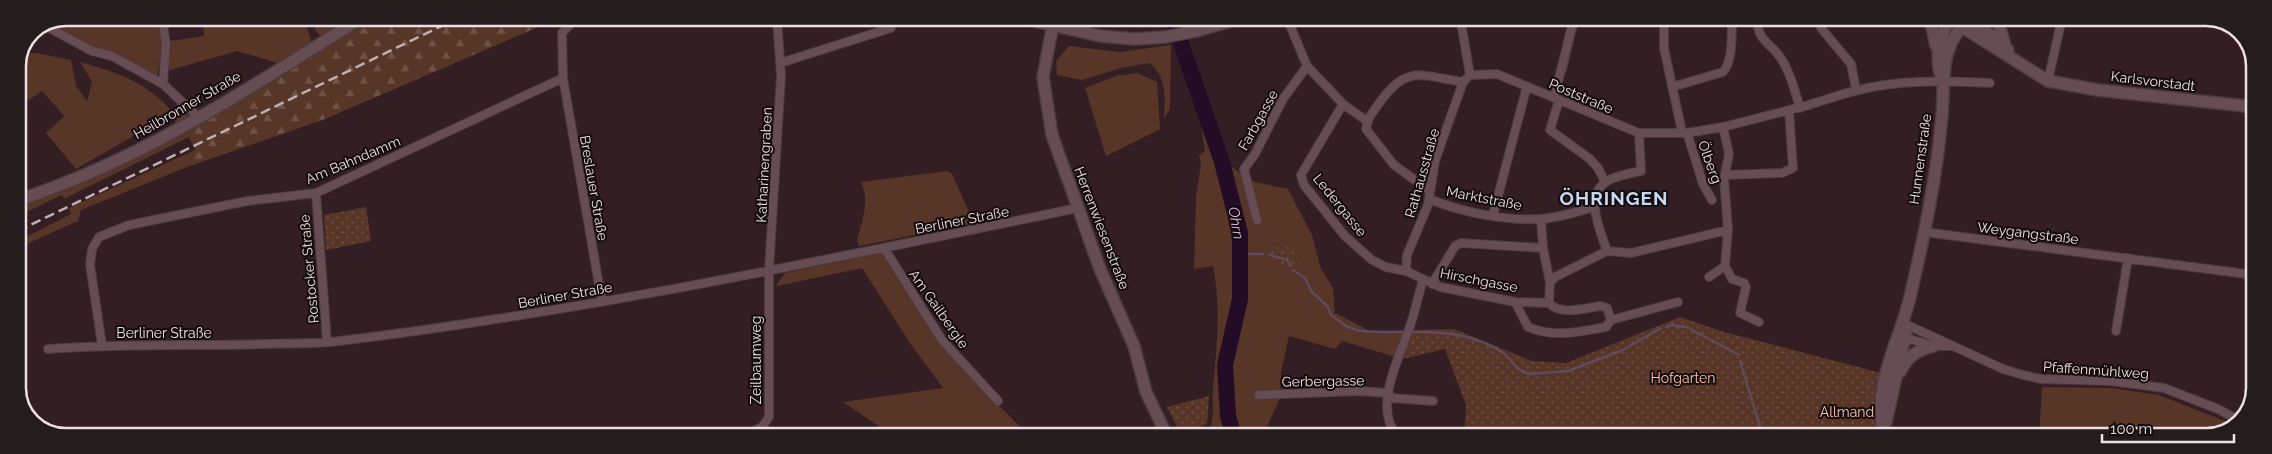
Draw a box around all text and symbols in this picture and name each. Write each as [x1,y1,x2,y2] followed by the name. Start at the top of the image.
[131,68,243,142] street label: Heilbronner Straße
[2110,68,2196,94] street label: Karlsvorstadt
[1546,75,1616,117] street label: Poststraße
[1235,87,1281,153] street label: Farbgasse
[753,107,775,223] street label: Katharinengraben
[1906,113,1934,205] street label: Hunnenstraße
[1402,127,1442,219] street label: Rathausstraße
[303,133,403,187] street label: Am Bahndamm
[577,134,611,242] street label: Breslauer Straße
[1695,138,1727,186] street label: Ölberg
[1071,164,1133,292] street label: Herrenwiesenstraße
[1310,170,1370,240] street label: Ledergasse
[1445,183,1523,213] street label: Marktstraße
[1560,187,1668,209] district label: ÖHRINGEN
[914,203,1010,237] street label: Berliner Straße
[1224,205,1248,241] water label: Ohrn
[296,214,322,324] street label: Rostocker Straße
[1976,219,2080,247] street label: Weygangstraße
[1439,265,1519,295] street label: Hirschgasse
[906,266,972,352] street label: Am Gailbergle
[517,279,613,311] street label: Berliner Straße
[748,316,764,404] street label: Zeilbaumweg
[116,325,212,341] street label: Berliner Straße
[2043,358,2149,382] street label: Pfaffenmühlweg
[1651,370,1716,386] park label: Hofgarten
[1281,372,1365,390] street label: Gerbergasse
[1820,404,1874,420] park label: Allmand
[2102,412,2234,444] scale bar
[2110,420,2152,438] text: 100 m

